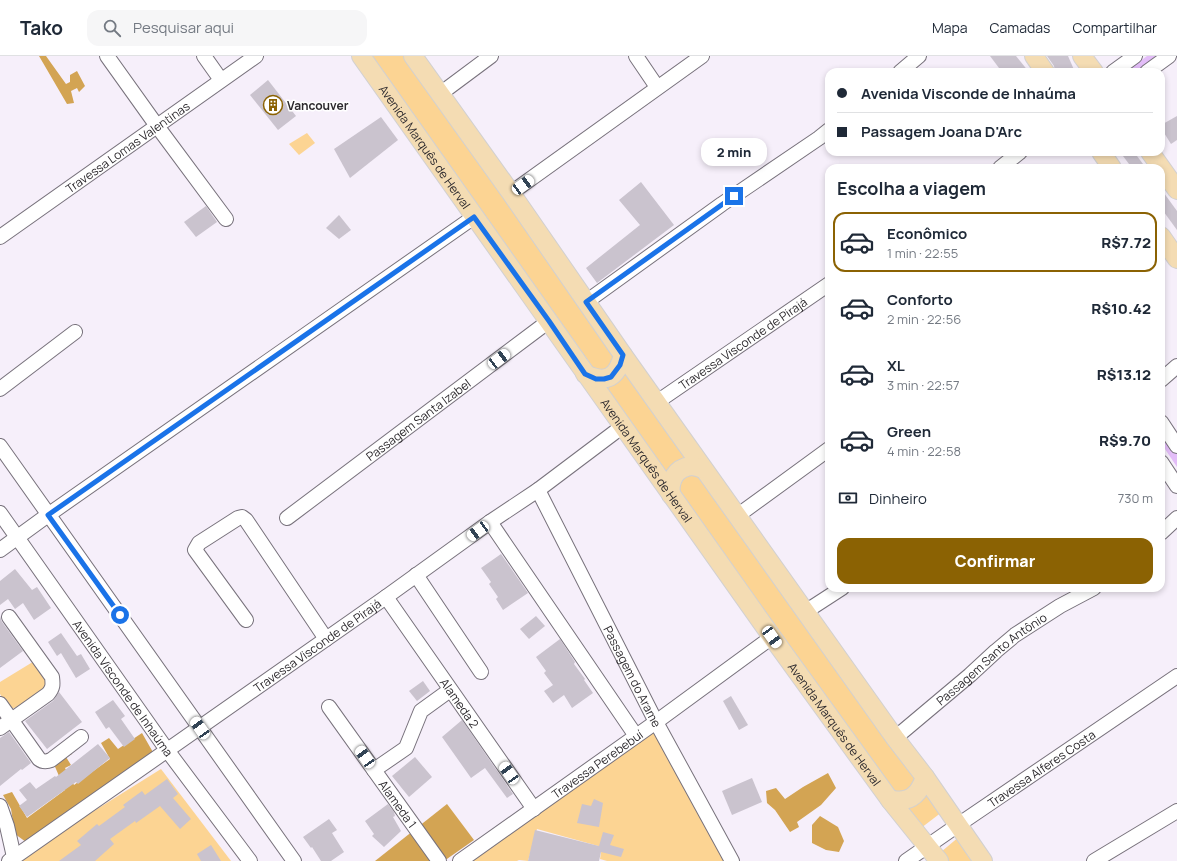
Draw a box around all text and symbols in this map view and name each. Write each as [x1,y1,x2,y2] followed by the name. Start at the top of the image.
[87,10,367,46] search box
[20,15,63,41] text: Tako
[101,17,123,39] icon: search
[133,17,234,38] text: Pesquisar aqui
[932,18,968,37] text: Mapa
[990,18,1050,37] text: Camadas
[1072,18,1157,37] text: Compartilhar
[375,81,475,212] street label: Avenida Marquês de Herval
[861,83,1076,104] text: Avenida Visconde de Inhaúma
[262,94,284,116] building icon: Vancouver
[62,97,193,197] street label: Travessa Lomas Valentinas
[287,97,349,114] place label: Vancouver
[861,121,1022,142] text: Passagem Joana D'Arc
[701,138,767,166] callout: 2 min
[717,143,751,161] text: 2 min
[510,173,536,197] car
[837,176,986,200] text: Escolha a viagem
[725,187,743,205] route end
[887,223,967,244] text: Econômico
[839,224,875,260] icon: car
[1101,232,1151,253] text: R$7.72
[887,244,958,262] text: 1 min · 22:55
[887,289,953,310] text: Conforto
[839,290,875,326] icon: car
[675,293,810,393] street label: Travessa Visconde de Pirajá
[1091,298,1151,319] text: R$10.42
[887,310,961,328] text: 2 min · 22:56
[486,347,512,371] car
[887,355,905,376] text: XL
[839,356,875,392] icon: car
[1097,364,1151,385] text: R$13.12
[362,374,474,464] street label: Passagem Santa Izabel
[887,376,959,394] text: 3 min · 22:57
[597,395,697,526] street label: Avenida Marquês de Herval
[887,421,931,442] text: Green
[839,422,875,458] icon: car
[1099,430,1151,451] text: R$9.70
[887,442,961,460] text: 4 min · 22:58
[837,487,859,509] icon: cash
[869,488,927,509] text: Dinheiro
[1118,489,1153,507] text: 730 m
[465,519,491,543] car
[837,538,1153,584] button: Confirmar
[250,595,384,696] street label: Travessa Visconde de Pirajá
[111,606,129,624] route start
[932,608,1050,709] street label: Passagem Santo Antônio
[69,616,177,760] street label: Avenida Visconde de Inhaúma
[600,623,666,730] street label: Passagem do Arame
[760,624,784,650] car
[785,659,885,789] street label: Avenida Marquês de Herval
[436,674,483,731] street label: Alameda 2
[188,715,212,741] car
[548,725,646,802] street label: Travessa Perebebuí
[984,726,1098,811] street label: Travessa Alferes Costa
[353,744,377,770] car
[497,760,521,786] car
[375,776,421,831] street label: Alameda 1

